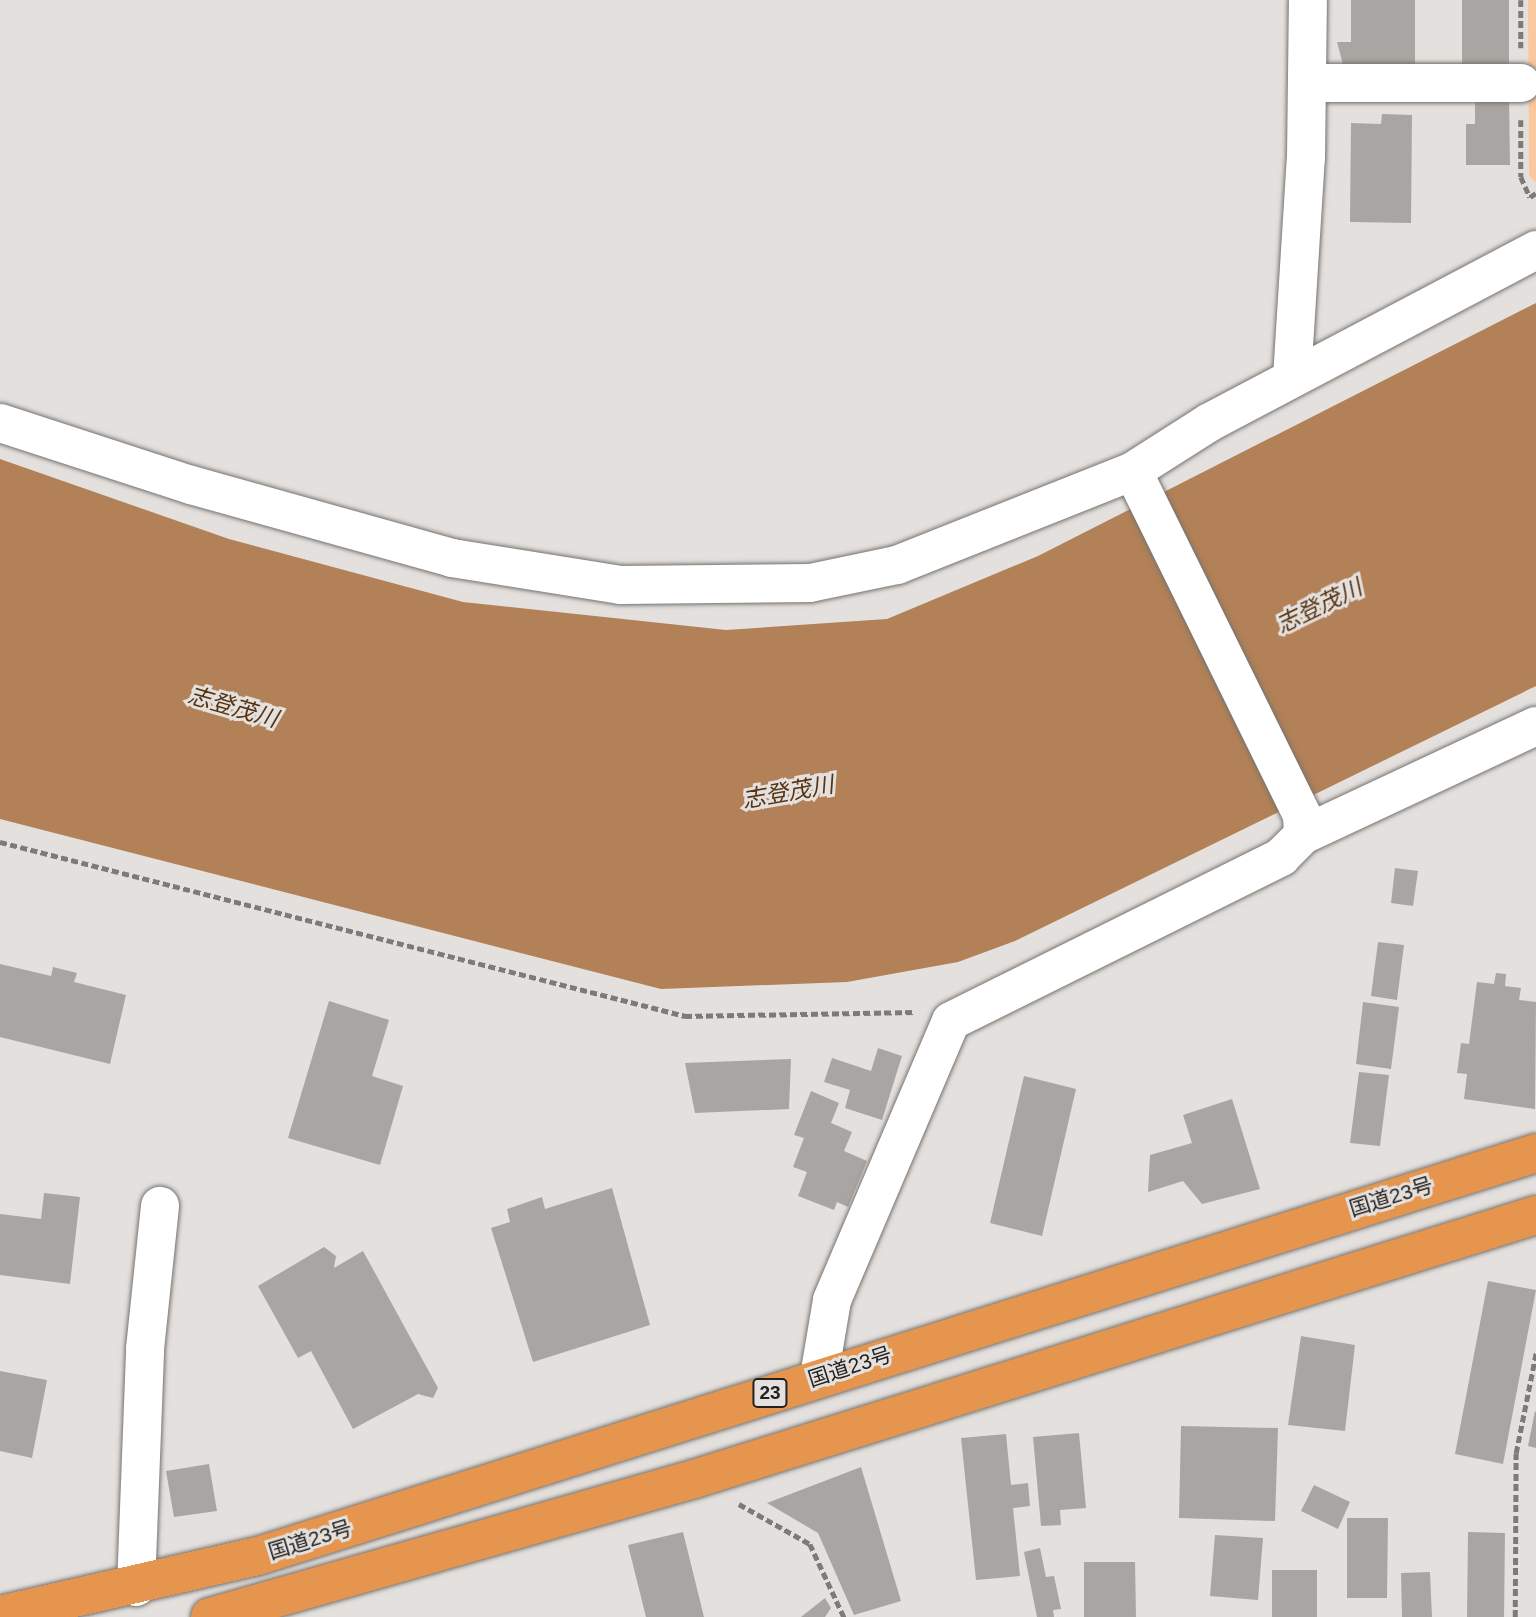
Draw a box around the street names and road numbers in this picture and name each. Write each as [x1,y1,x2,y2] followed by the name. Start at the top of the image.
[1346,1172,1436,1222] street label: 国道23号
[805,1342,895,1392] street label: 国道23号
[751,1378,789,1408] road number: 23
[265,1515,355,1565] street label: 国道23号

